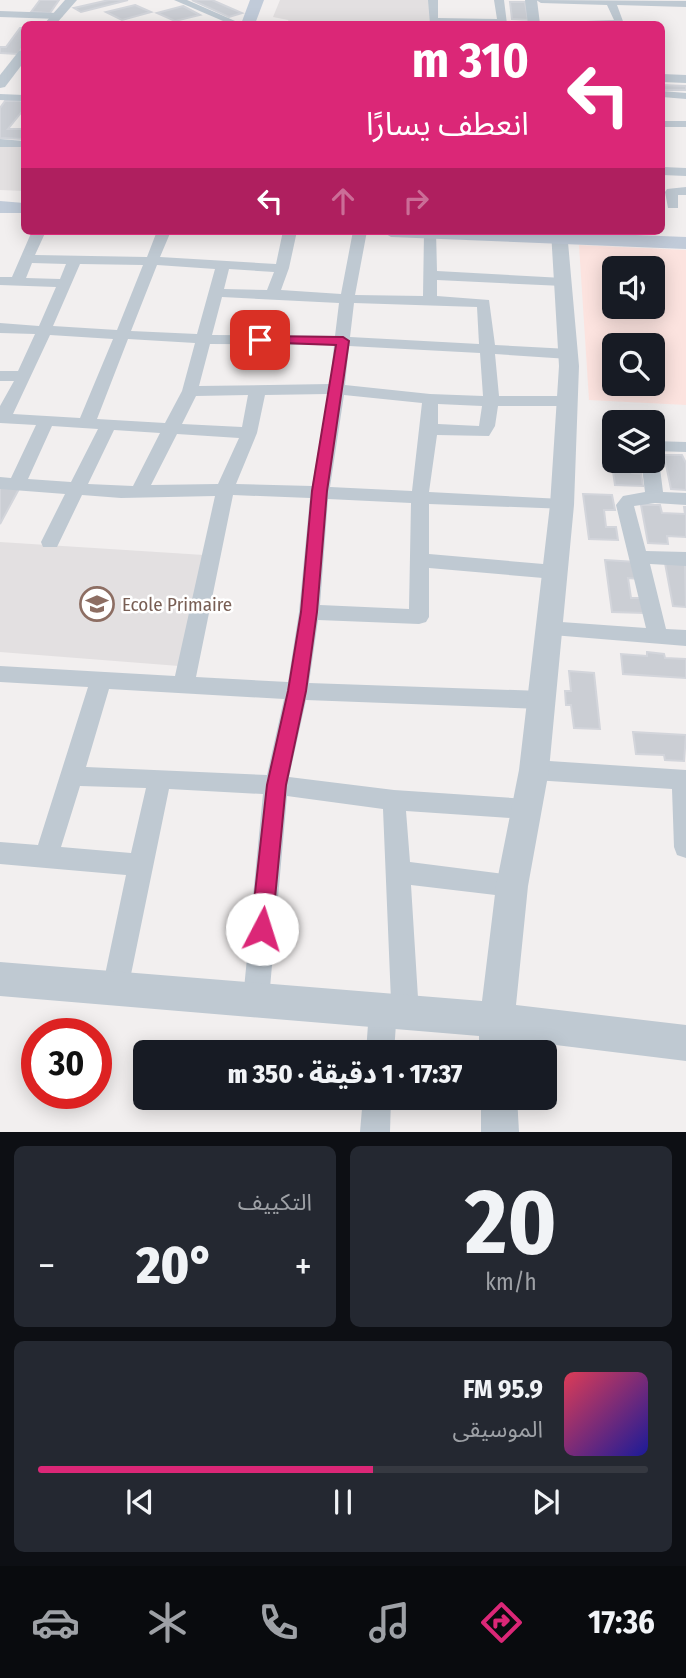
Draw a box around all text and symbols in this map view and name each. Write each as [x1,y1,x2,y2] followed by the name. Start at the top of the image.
[412,31,529,90] text: 310 m
[553,49,644,140] icon: left
[366,105,529,143] text: انعطف يسارًا
[251,182,289,220] icon: left
[324,182,362,220] icon: ahead
[397,182,435,220] icon: right
[602,256,665,473] map controls
[602,256,665,319] button: sound
[230,310,290,370] pin
[241,321,279,359] icon: arrive
[602,333,665,396] button: search
[602,410,665,473] button: layers
[78,585,116,623] school or university icon: Ecole Primaire
[122,593,232,616] place label: Ecole Primaire
[225,892,299,966] position arrow
[21,1018,112,1109] speed limit sign: 30
[228,1059,462,1090] text: 17:37 · 1 دقيقة · 350 m
[465,1168,557,1277] text: 20
[238,1188,312,1216] text: التكييف
[136,1234,214,1297] text: 20°
[38,1243,55,1289] text: −
[295,1243,312,1289] text: +
[485,1268,537,1296] text: km/h
[463,1374,543,1405] text: 95.9 FM
[452,1415,543,1443] text: الموسيقى
[121,1483,159,1521] icon: previous
[324,1483,362,1521] icon: pause
[527,1483,565,1521] icon: next
[31,1598,80,1647] icon: car
[143,1598,192,1647] icon: climate
[254,1598,303,1647] icon: phone
[365,1598,414,1647] icon: music
[477,1598,526,1647] icon: directions
[588,1603,655,1641] text: 17:36

